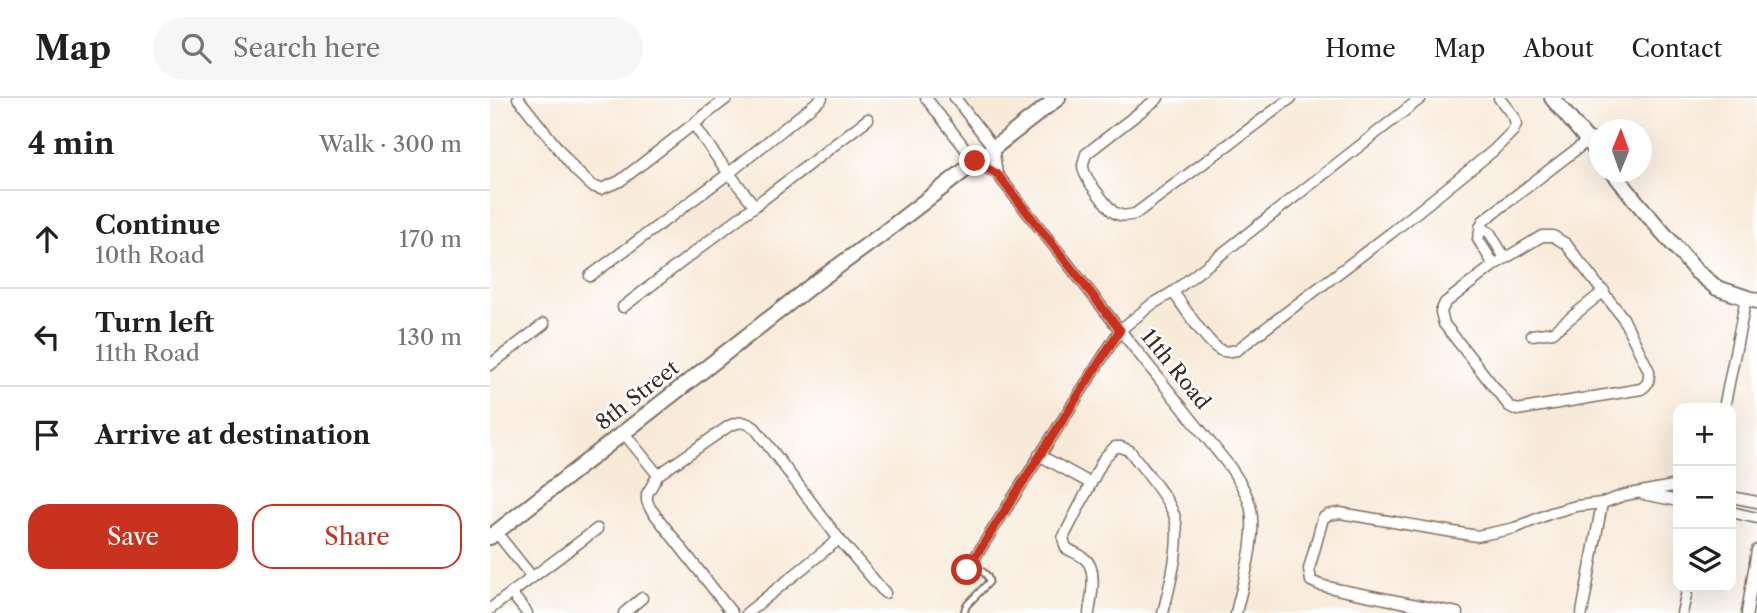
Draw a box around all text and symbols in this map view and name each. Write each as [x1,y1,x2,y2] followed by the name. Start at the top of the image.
[153,17,643,80] search box
[35,28,111,69] text: Map
[177,29,215,67] icon: search
[233,32,380,64] text: Search here
[1325,34,1396,63] text: Home
[1434,34,1485,63] text: Map
[1523,34,1594,63] text: About
[1632,34,1722,63] text: Contact
[1589,119,1652,182] north arrow
[28,125,114,162] text: 4 min
[319,130,462,158] text: Walk · 300 m
[959,145,990,176] route end
[95,209,220,241] text: Continue
[28,220,66,258] icon: ahead
[399,225,462,253] text: 170 m
[95,241,205,269] text: 10th Road
[95,307,214,339] text: Turn left
[28,318,66,356] icon: left
[398,323,462,351] text: 130 m
[1136,324,1216,414] street label: 11th Road
[95,339,200,367] text: 11th Road
[591,355,684,435] street label: 8th Street
[1673,403,1736,592] map controls
[1673,403,1736,466] button: +
[28,416,66,454] icon: arrive
[95,419,370,451] text: Arrive at destination
[1673,466,1736,529] button: −
[28,504,238,569] button: Save
[252,504,462,569] button: Share
[1673,529,1736,592] button: layers
[951,554,982,585] route start

